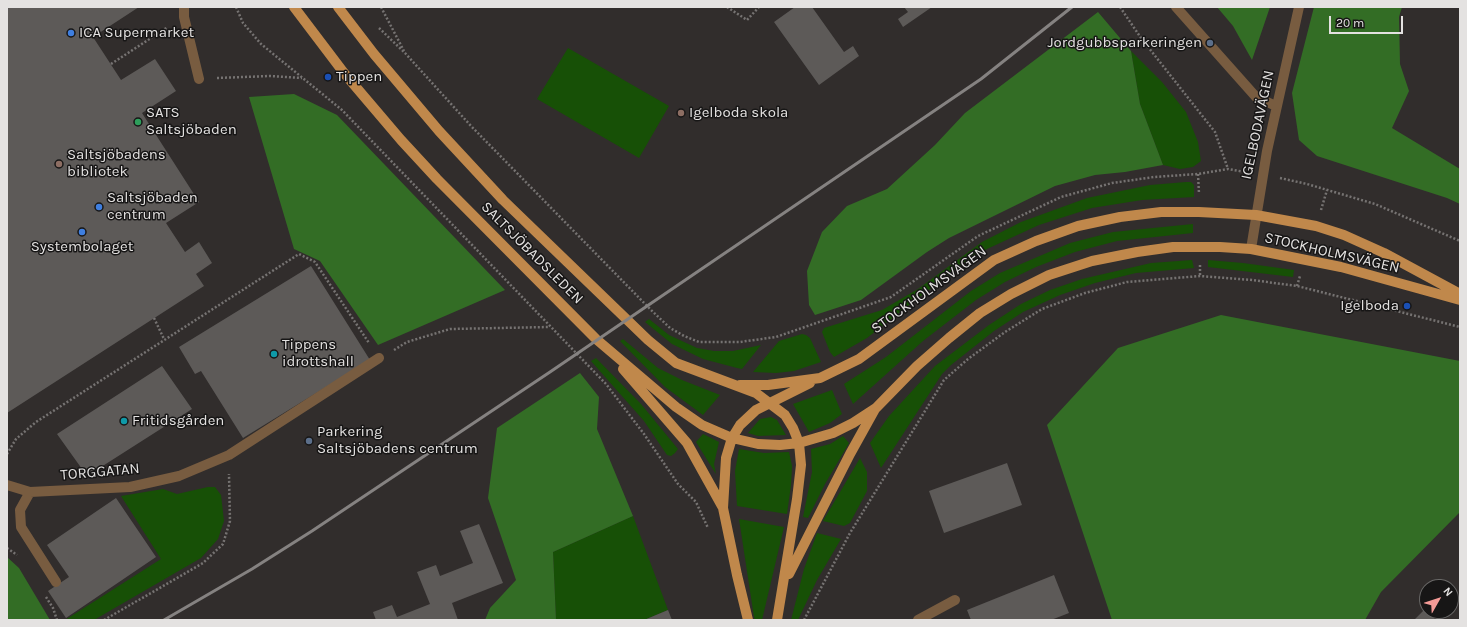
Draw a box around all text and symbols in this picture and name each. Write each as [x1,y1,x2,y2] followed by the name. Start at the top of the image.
[1331,8,1405,34] scale bar
[1336,16,1364,30] text: 20 m
[79,24,194,42] place label: ICA Supermarket
[66,28,76,38] marker: ICA Supermarket
[1047,34,1202,52] place label: Jordgubbsparkeringen
[1205,38,1215,48] marker: Jordgubbsparkeringen
[336,68,382,86] place label: Tippen
[1238,69,1278,181] street label: IGELBODAVÄGEN
[323,72,333,82] marker: Tippen
[146,104,237,139] place label: SATS Saltsjöbaden
[689,104,788,122] place label: Igelboda skola
[676,108,686,118] marker: Igelboda skola
[133,117,143,127] marker: SATS Saltsjöbaden
[67,146,166,181] place label: Saltsjöbadens bibliotek
[54,159,64,169] marker: Saltsjöbadens bibliotek
[107,189,198,224] place label: Saltsjöbaden centrum
[477,198,587,308] street label: SALTSJÖBADSLEDEN
[94,202,104,212] marker: Saltsjöbaden centrum
[77,227,87,237] marker: Systembolaget
[1263,229,1401,277] street label: STOCKHOLMSVÄGEN
[31,238,133,256] place label: Systembolaget
[868,242,990,338] street label: STOCKHOLMSVÄGEN
[1340,297,1399,315] place label: Igelboda
[1402,301,1412,311] marker: Igelboda
[282,336,354,371] place label: Tippens idrottshall
[269,349,279,359] marker: Tippens idrottshall
[132,412,224,430] place label: Fritidsgården
[119,416,129,426] marker: Fritidsgården
[317,423,478,458] place label: Parkering Saltsjöbadens centrum
[304,436,314,446] marker: Parkering Saltsjöbadens centrum
[60,460,140,484] street label: TORGGATAN
[1419,579,1459,619] north arrow
[1440,585,1455,599] text: N

